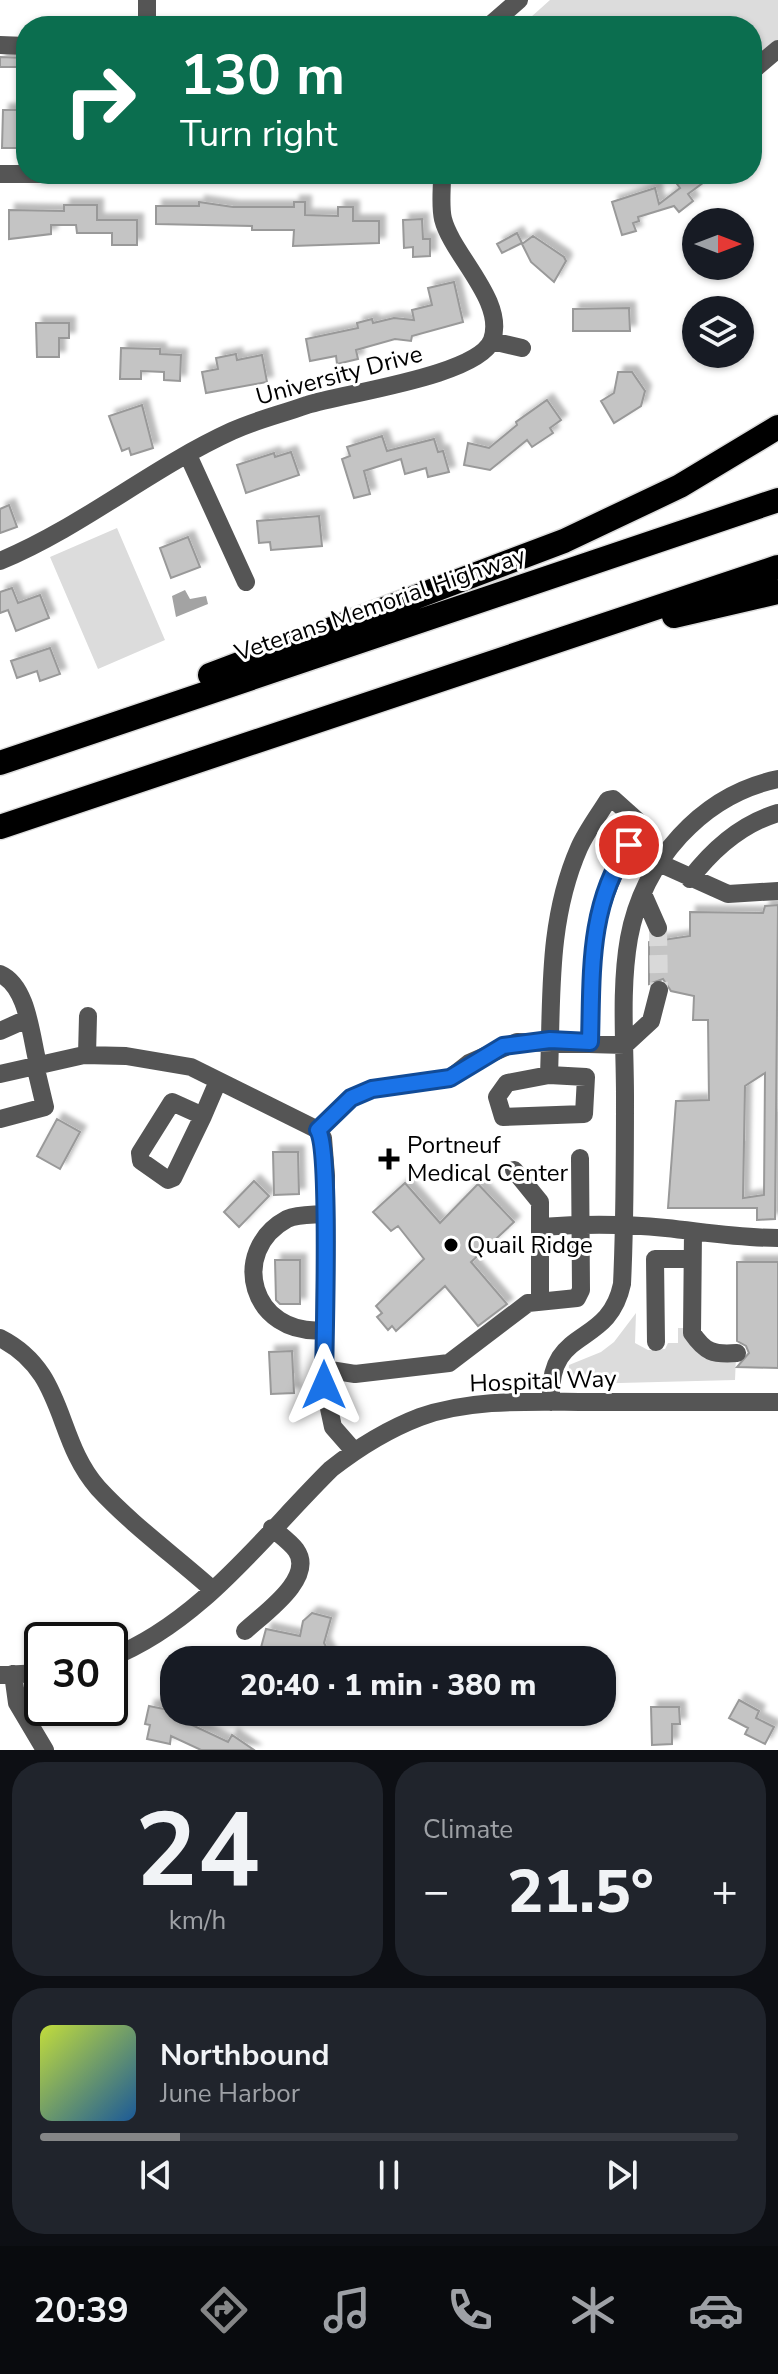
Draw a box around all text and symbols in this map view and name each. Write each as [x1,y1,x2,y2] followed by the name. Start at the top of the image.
[180,37,345,114] text: 130 m
[48,48,152,152] icon: right
[180,110,337,159] text: Turn right
[682,208,754,280] north arrow
[682,208,754,368] map controls
[682,296,754,368] button: layers
[252,337,426,413] street label: University Drive
[230,539,530,669] street label: Veterans Memorial Highway
[595,811,663,879] pin
[607,823,651,867] icon: arrive
[407,1129,569,1189] place label: Portneuf Medical Center
[378,1148,400,1170] marker: Portneuf Medical Center
[467,1229,593,1261] place label: Quail Ridge
[442,1236,460,1254] marker: Quail Ridge
[282,1343,366,1427] position arrow
[469,1362,618,1400] street label: Hospital Way
[24,1622,128,1726] speed limit sign: 30
[240,1665,536,1706] text: 20:40 · 1 min · 380 m
[135,1780,260,1922] text: 24
[423,1812,513,1847] text: Climate
[507,1851,654,1933] text: 21.5°
[423,1862,449,1922] text: −
[712,1862,738,1922] text: +
[169,1903,226,1938] text: km/h
[160,2035,330,2076] text: Northbound
[160,2076,300,2111] text: June Harbor
[134,2153,178,2197] icon: previous
[367,2153,411,2197] icon: pause
[600,2153,644,2197] icon: next
[196,2282,252,2338] icon: directions
[319,2282,375,2338] icon: music
[442,2282,498,2338] icon: phone
[565,2282,621,2338] icon: climate
[688,2282,744,2338] icon: car
[34,2286,129,2335] text: 20:39

